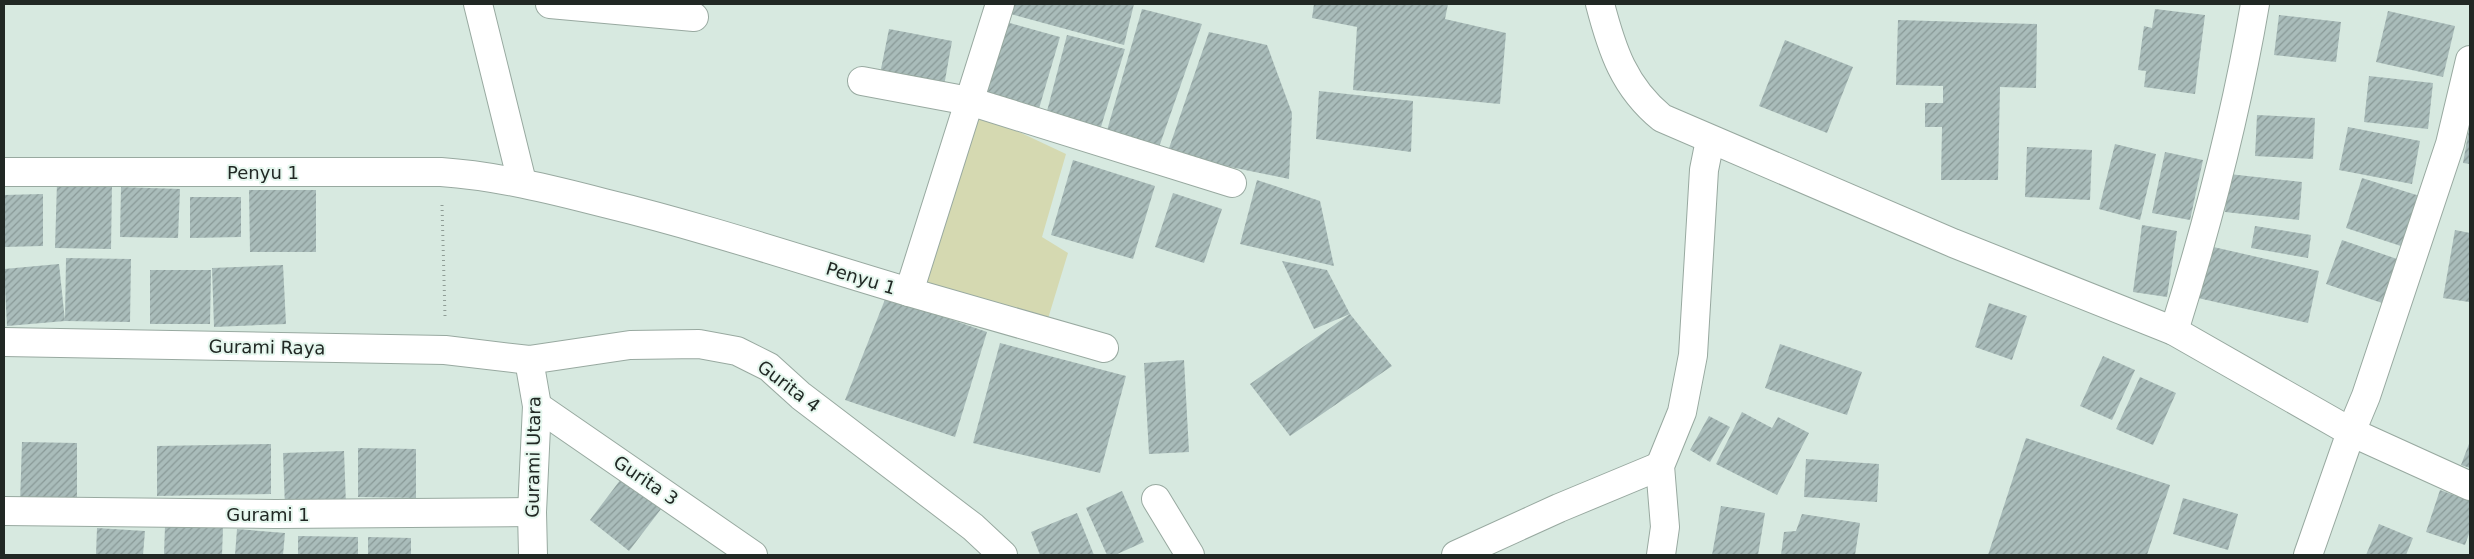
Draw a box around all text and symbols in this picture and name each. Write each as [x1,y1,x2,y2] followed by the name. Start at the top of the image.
[227,162,299,183] street label: Penyu 1
[824,257,898,299] street label: Penyu 1
[208,335,326,359] street label: Gurami Raya
[754,356,824,416] street label: Gurita 4
[521,396,545,518] street label: Gurami Utara
[610,451,682,509] street label: Gurita 3
[226,504,310,525] street label: Gurami 1

